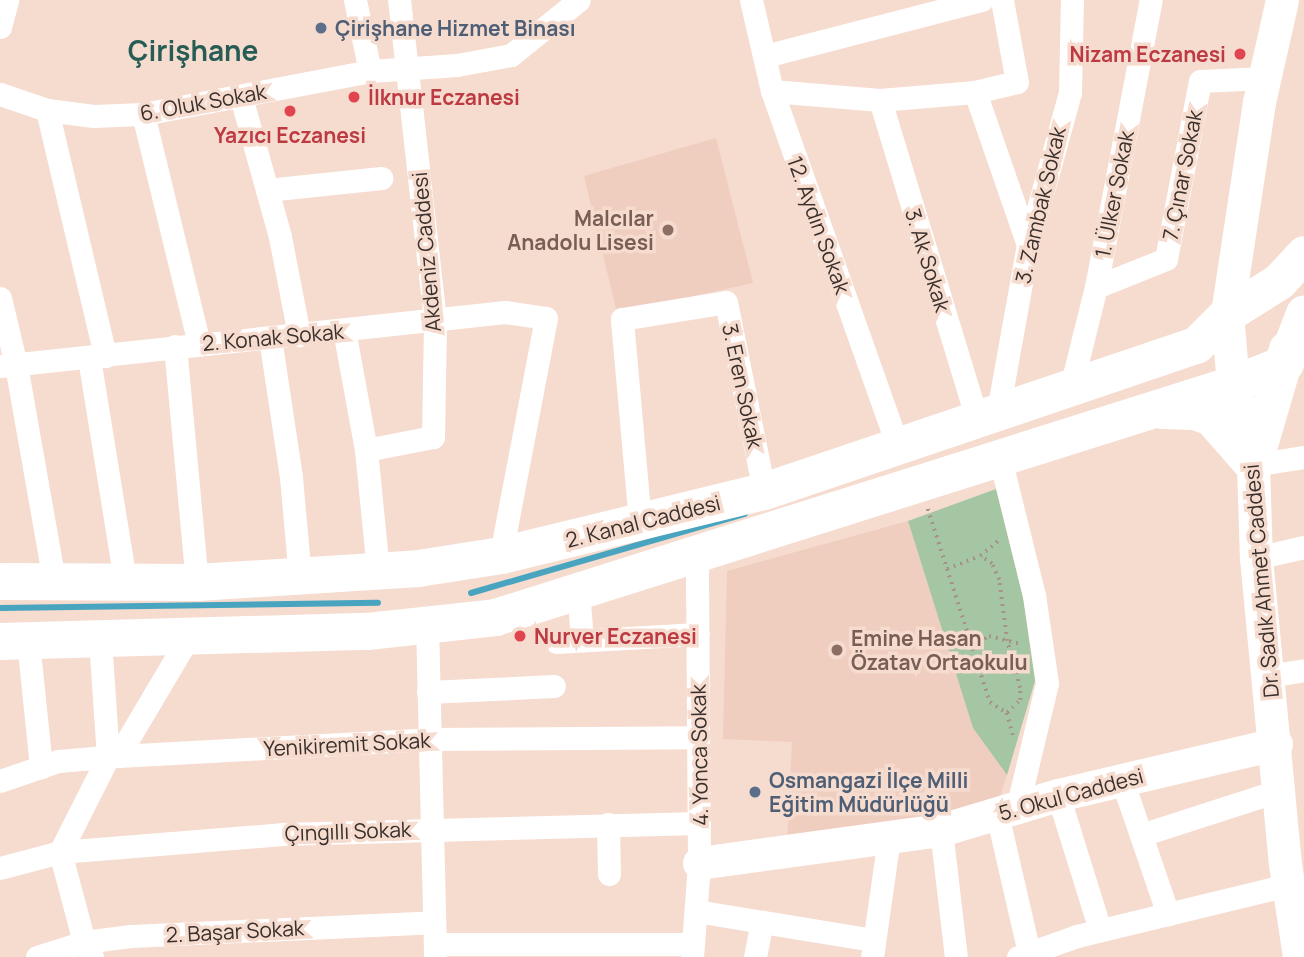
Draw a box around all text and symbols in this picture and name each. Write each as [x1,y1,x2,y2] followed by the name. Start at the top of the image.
[335,15,576,41] place label: Çirişhane Hizmet Binası
[313,20,329,36] marker: Çirişhane Hizmet Binası
[128,33,258,67] district label: Çirişhane
[1069,41,1226,67] place label: Nizam Eczanesi
[1232,46,1248,62] marker: Nizam Eczanesi
[138,79,268,125] street label: 6. Oluk Sokak
[368,84,520,110] place label: İlknur Eczanesi
[346,89,362,105] marker: İlknur Eczanesi
[282,103,298,119] marker: Yazıcı Eczanesi
[1157,108,1207,242] street label: 7. Çınar Sokak
[214,122,366,148] place label: Yazıcı Eczanesi
[1010,124,1070,286] street label: 3. Zambak Sokak
[1089,128,1139,260] street label: 1. Ülker Sokak
[782,153,856,297] street label: 12. Aydın Sokak
[406,171,446,333] street label: Akdeniz Caddesi
[507,205,654,255] place label: Malcılar Anadolu Lisesi
[900,205,956,315] street label: 3. Ak Sokak
[660,222,676,238] marker: Malcılar Anadolu Lisesi
[201,318,345,356] street label: 2. Konak Sokak
[717,321,769,451] street label: 3. Eren Sokak
[1238,463,1284,699] street label: Dr. Sadık Ahmet Caddesi
[563,490,723,552] street label: 2. Kanal Caddesi
[534,623,697,649] place label: Nurver Eczanesi
[851,625,1028,675] place label: Emine Hasan Özatav Ortaokulu
[512,628,528,644] marker: Nurver Eczanesi
[829,642,845,658] marker: Emine Hasan Özatav Ortaokulu
[685,684,713,826] street label: 4. Yonca Sokak
[263,727,431,761] street label: Yenikiremit Sokak
[996,763,1146,825] street label: 5. Okul Caddesi
[769,767,968,817] place label: Osmangazi İlçe Milli Eğitim Müdürlüğü
[747,784,763,800] marker: Osmangazi İlçe Milli Eğitim Müdürlüğü
[284,816,412,846] street label: Çıngıllı Sokak
[165,915,305,947] street label: 2. Başar Sokak

